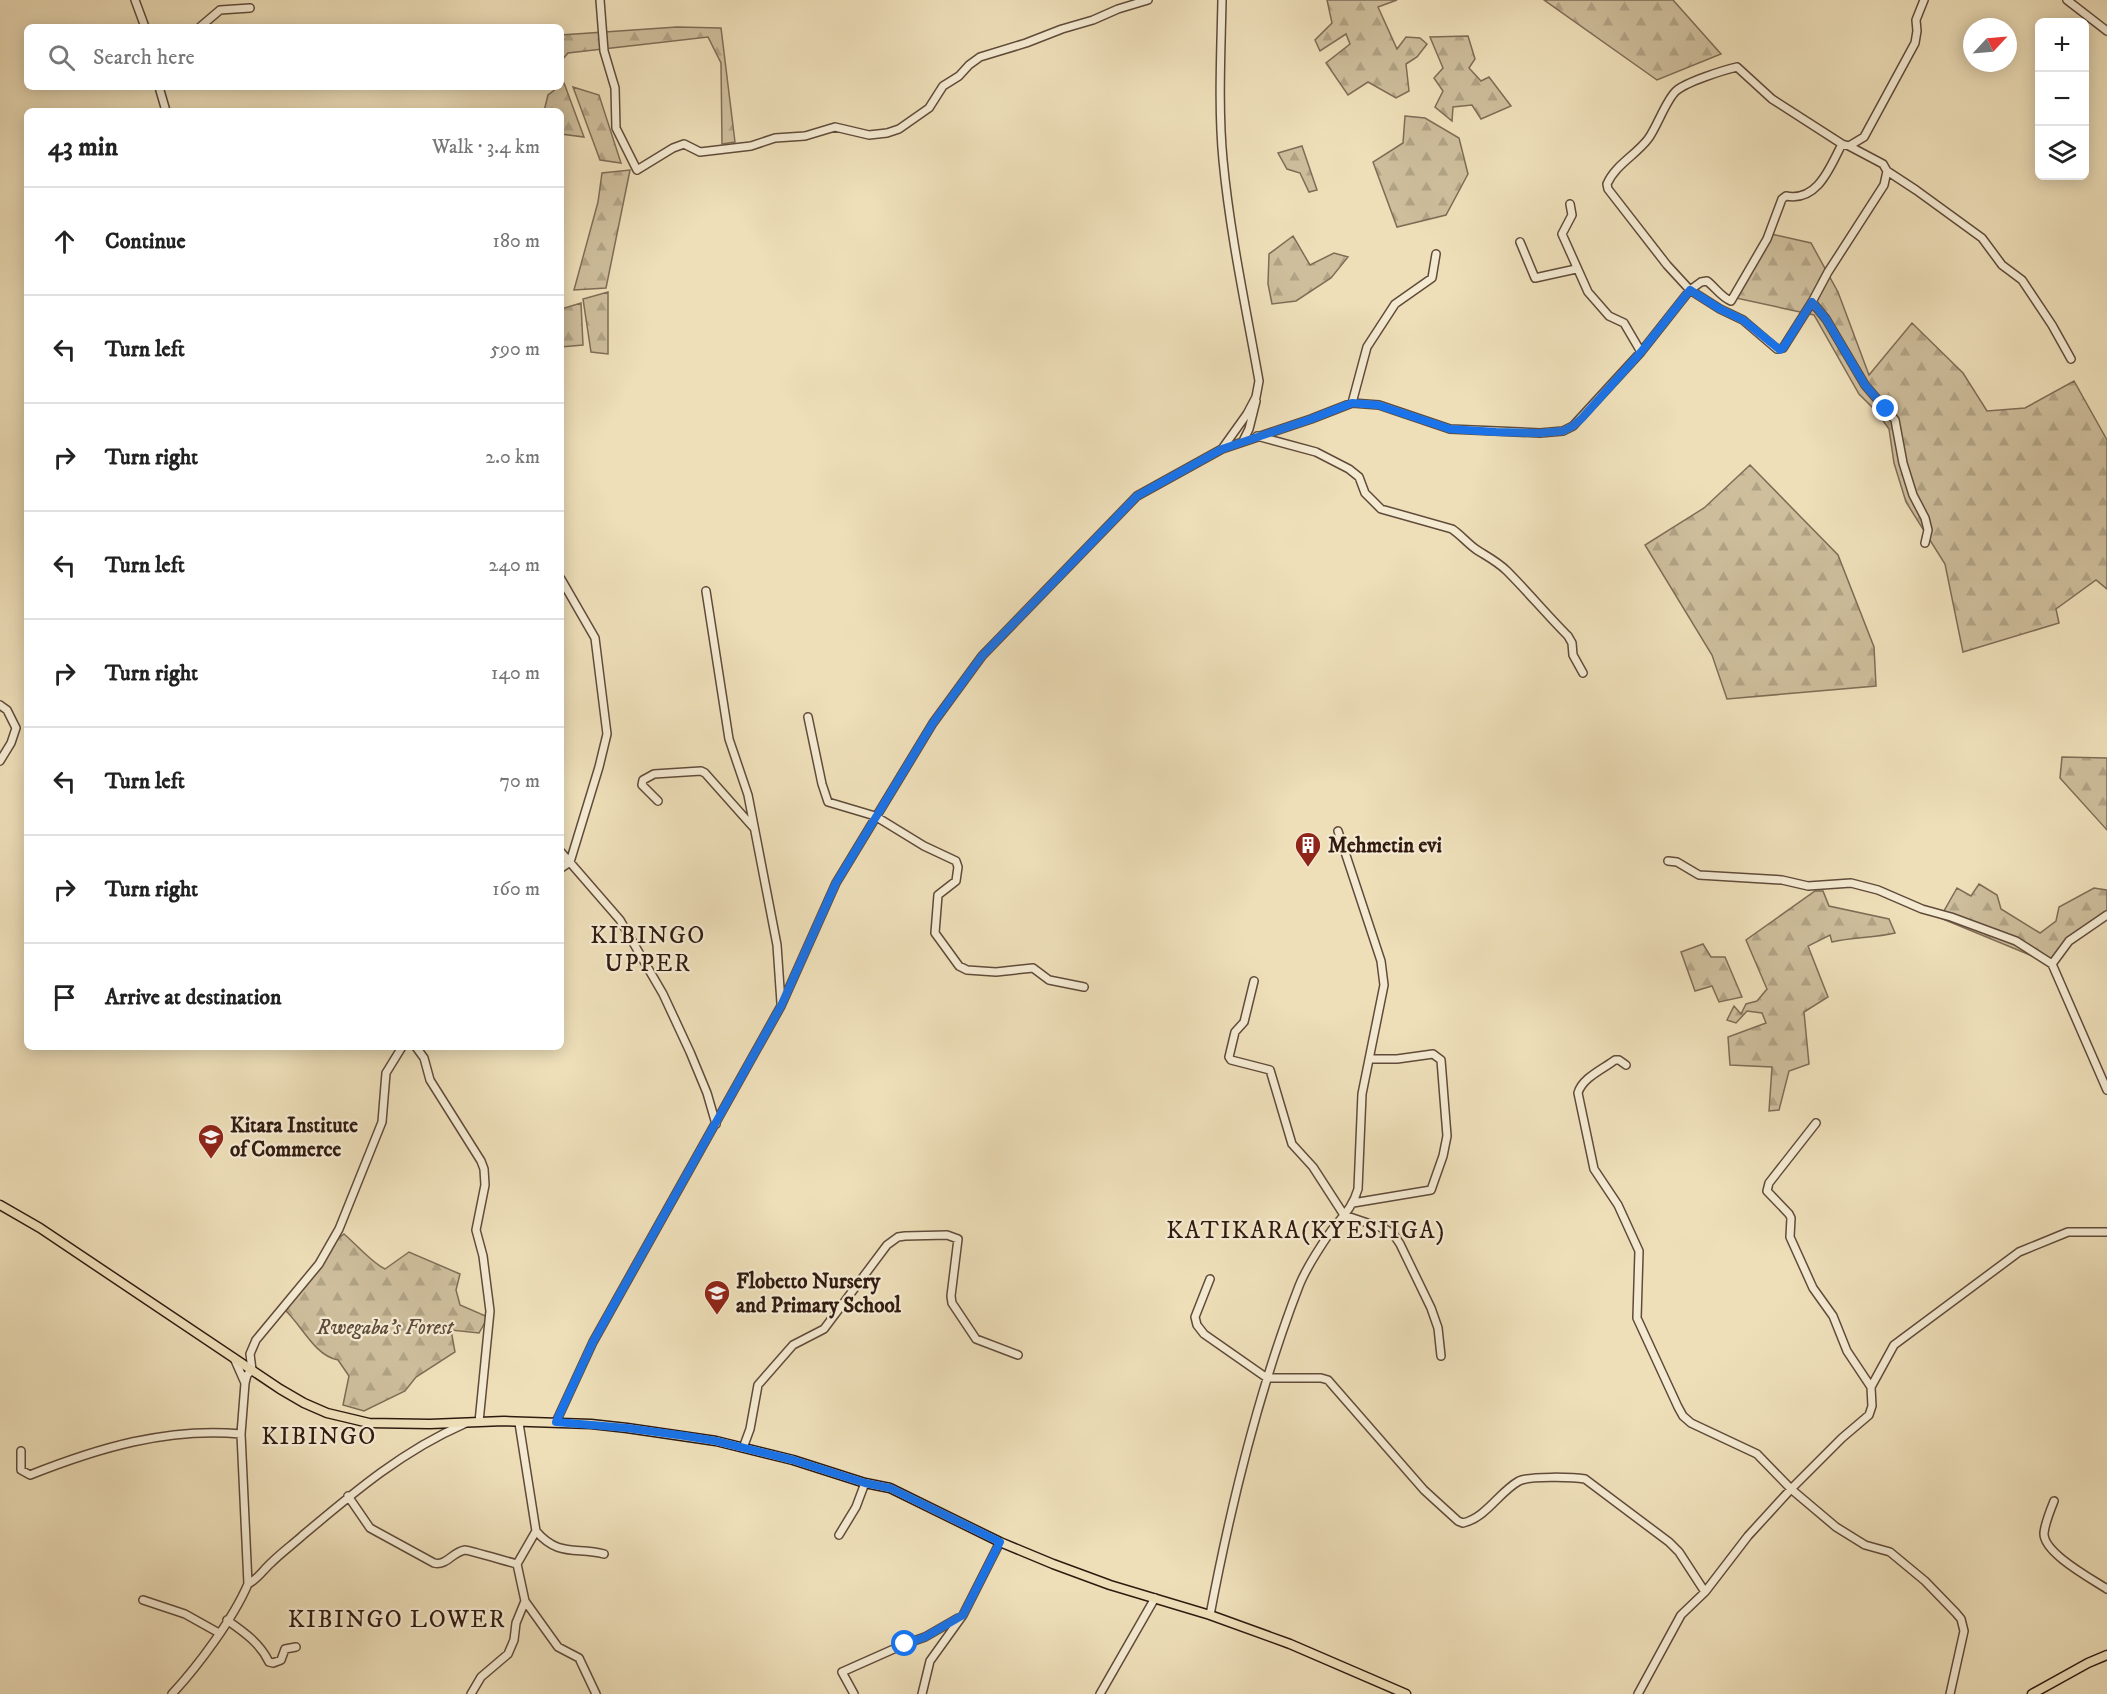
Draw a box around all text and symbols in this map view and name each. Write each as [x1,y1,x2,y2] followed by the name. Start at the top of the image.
[1963,18,2017,72] north arrow
[2035,18,2089,180] map controls
[2035,18,2089,72] button: +
[24,24,564,90] search box
[45,41,78,74] icon: search
[93,44,195,71] text: Search here
[2035,72,2089,126] button: −
[2035,126,2089,180] button: layers
[48,131,118,164] text: 43 min
[432,135,540,160] text: Walk · 3.4 km
[48,225,81,258] icon: ahead
[105,228,186,255] text: Continue
[493,229,540,254] text: 180 m
[48,333,81,366] icon: left
[105,336,185,363] text: Turn left
[490,337,540,362] text: 590 m
[1872,395,1898,421] route end
[48,441,81,474] icon: right
[105,444,198,471] text: Turn right
[485,445,540,470] text: 2.0 km
[48,549,81,582] icon: left
[105,552,185,579] text: Turn left
[489,553,540,578] text: 240 m
[48,657,81,690] icon: right
[105,660,198,687] text: Turn right
[491,661,540,686] text: 140 m
[48,765,81,798] icon: left
[105,768,185,795] text: Turn left
[499,769,540,794] text: 70 m
[1293,830,1323,868] building icon: Mehmetin evi
[1328,833,1443,859] place label: Mehmetin evi
[48,873,81,906] icon: right
[105,876,198,903] text: Turn right
[492,877,540,902] text: 160 m
[590,921,706,979] district label: KIBINGO UPPER
[48,981,81,1014] icon: arrive
[105,984,282,1011] text: Arrive at destination
[230,1113,358,1163] place label: Kitara Institute of Commerce
[196,1122,226,1160] school or university icon: Kitara Institute of Commerce
[1166,1216,1446,1246] district label: KATIKARA(KYESIIGA)
[736,1269,902,1319] place label: Flobetto Nursery and Primary School
[702,1278,732,1316] school or university icon: Flobetto Nursery and Primary School
[316,1315,455,1341] park label: Rwegaba's Forest
[261,1422,377,1452] district label: KIBINGO
[288,1605,506,1635] district label: KIBINGO LOWER
[891,1630,917,1656] route start

